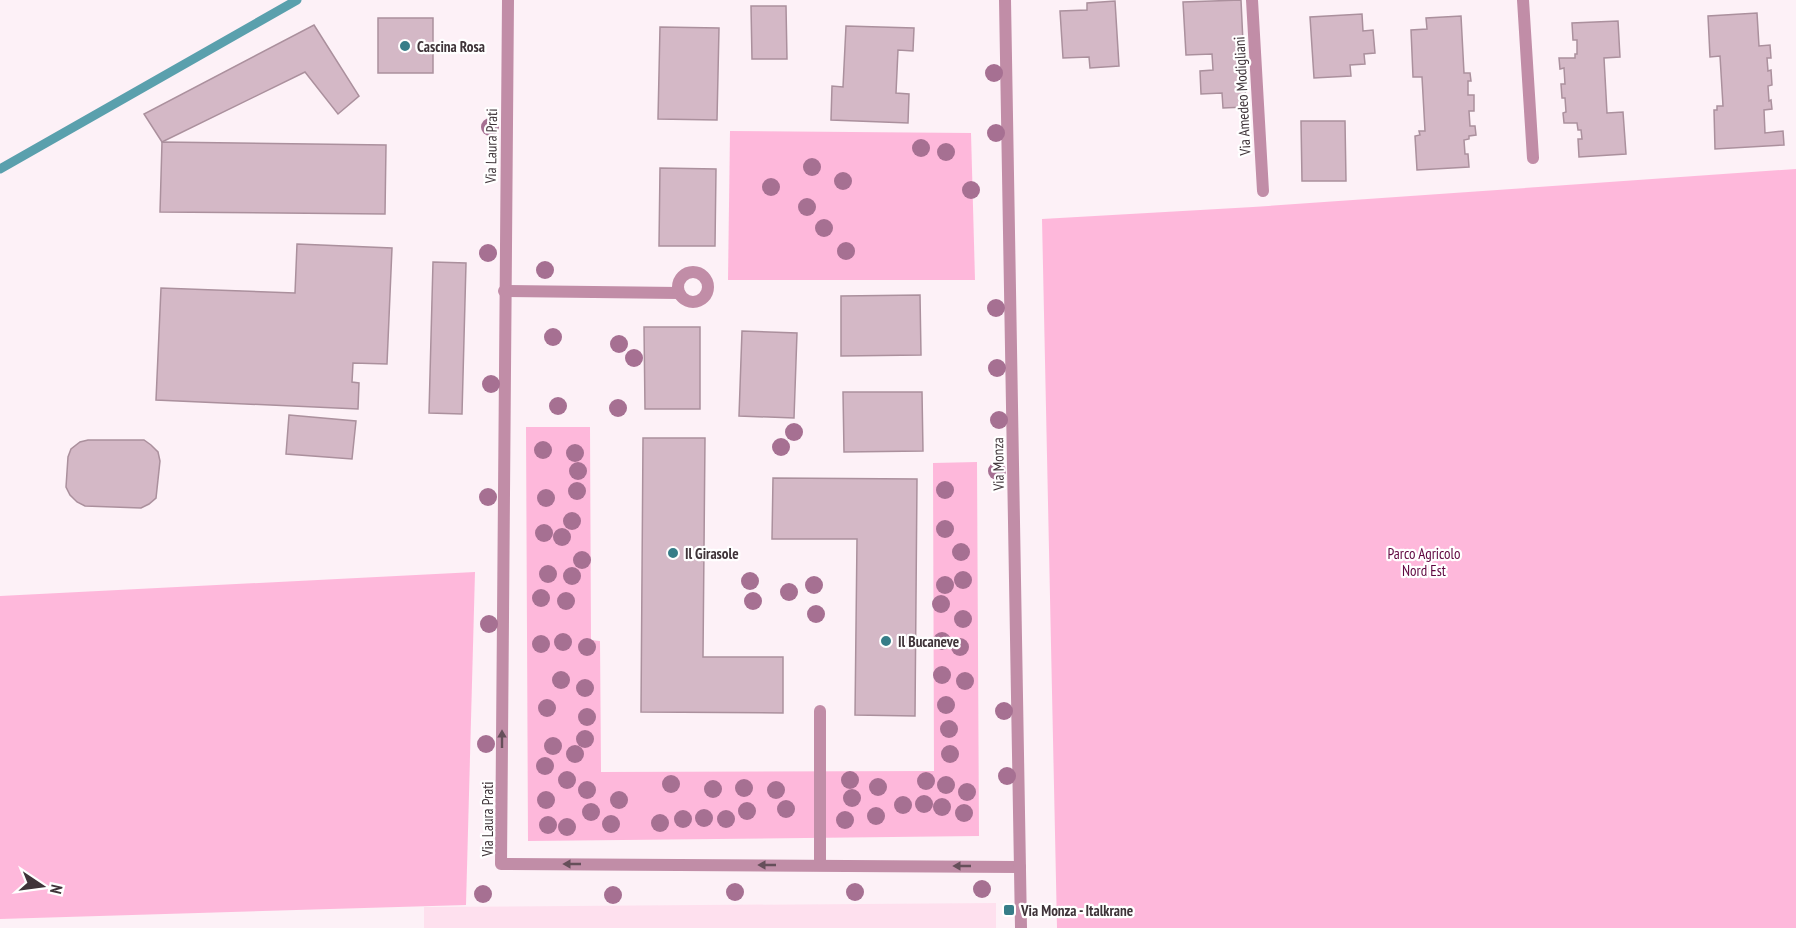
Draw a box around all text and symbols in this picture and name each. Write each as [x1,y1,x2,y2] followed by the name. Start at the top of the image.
[1229,36,1255,157] street label: Via Amedeo Modigliani
[417,37,485,56] place label: Cascina Rosa
[398,39,412,53] marker: Cascina Rosa
[481,108,501,185] street label: Via Laura Prati
[988,437,1008,492] street label: Via Monza
[685,544,739,563] place label: Il Girasole
[1387,544,1461,580] park label: Parco Agricolo Nord Est
[666,546,680,560] marker: Il Girasole
[898,632,959,651] place label: Il Bucaneve
[879,634,893,648] marker: Il Bucaneve
[497,730,507,749] one-way arrow
[478,781,497,858] street label: Via Laura Prati
[12,856,72,916] north arrow
[562,859,581,869] one-way arrow
[757,860,776,870] one-way arrow
[952,861,971,871] one-way arrow
[46,883,67,896] text: N
[1020,901,1133,920] place label: Via Monza - Italkrane
[1002,903,1016,917] marker: Via Monza - Italkrane

